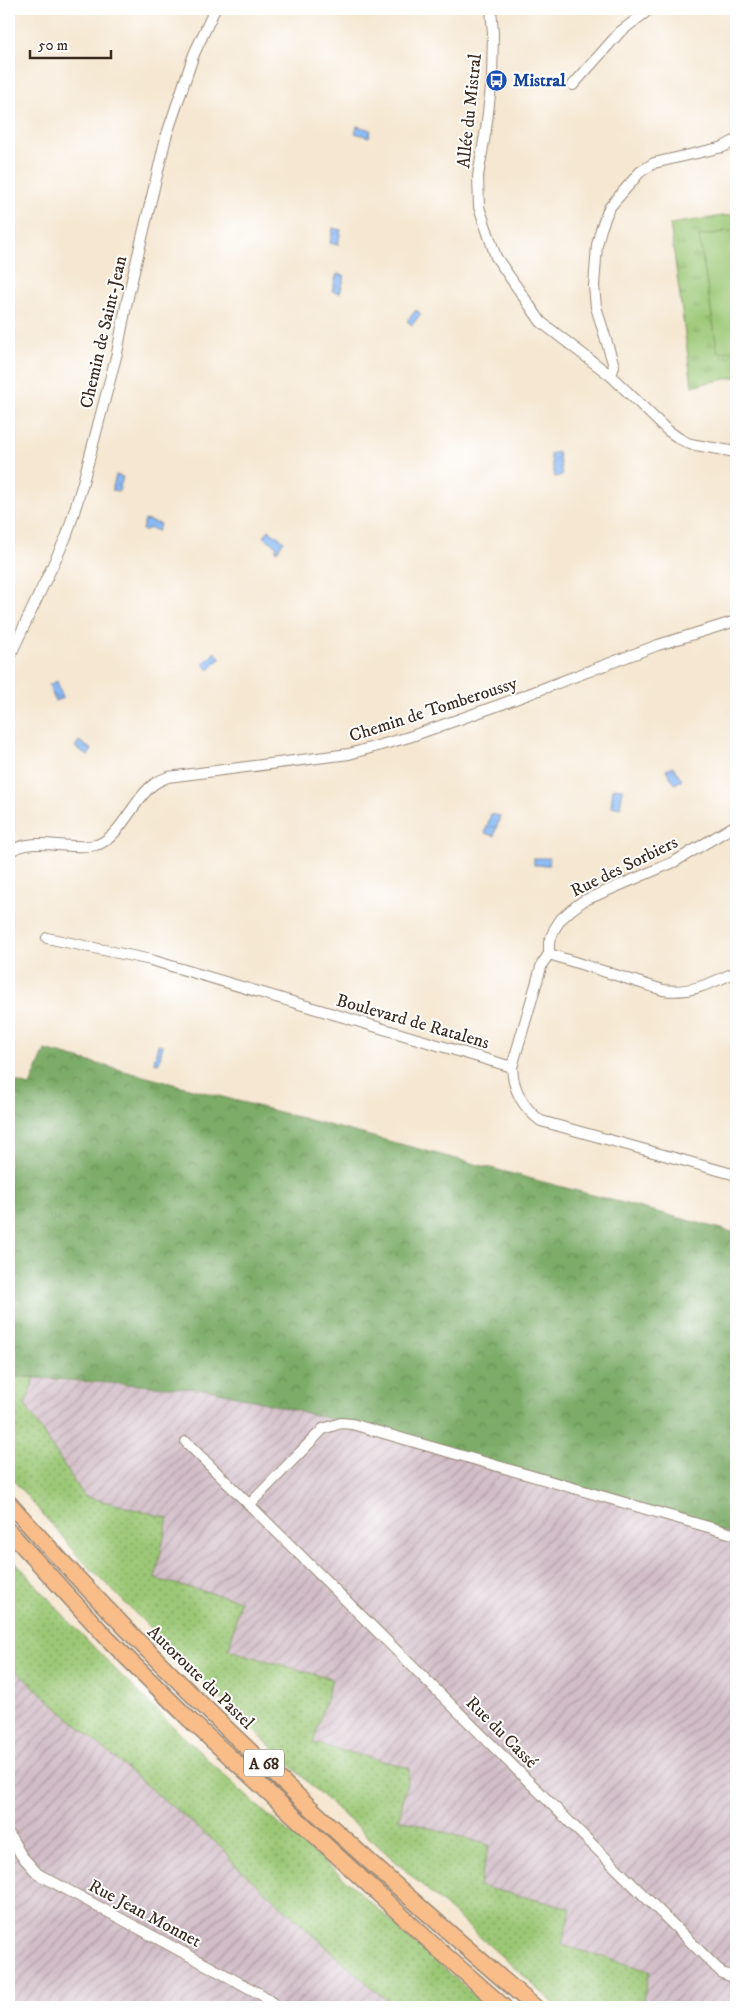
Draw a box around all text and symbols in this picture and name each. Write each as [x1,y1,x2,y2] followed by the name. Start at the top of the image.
[30,28,111,60] scale bar
[38,36,68,55] text: 50 m
[453,52,487,170] street label: Allée du Mistral
[485,68,509,92] bus stop icon: Mistral
[513,70,566,92] place label: Mistral
[76,253,132,411] street label: Chemin de Saint-Jean
[347,672,520,747] street label: Chemin de Tomberoussy
[567,832,682,902] street label: Rue des Sorbiers
[334,990,492,1054] street label: Boulevard de Ratalens
[142,1621,259,1735] street label: Autoroute du Pastel
[461,1692,542,1774] street label: Rue du Cassé
[244,1750,284,1776] road number: A 68
[85,1875,205,1953] street label: Rue Jean Monnet

